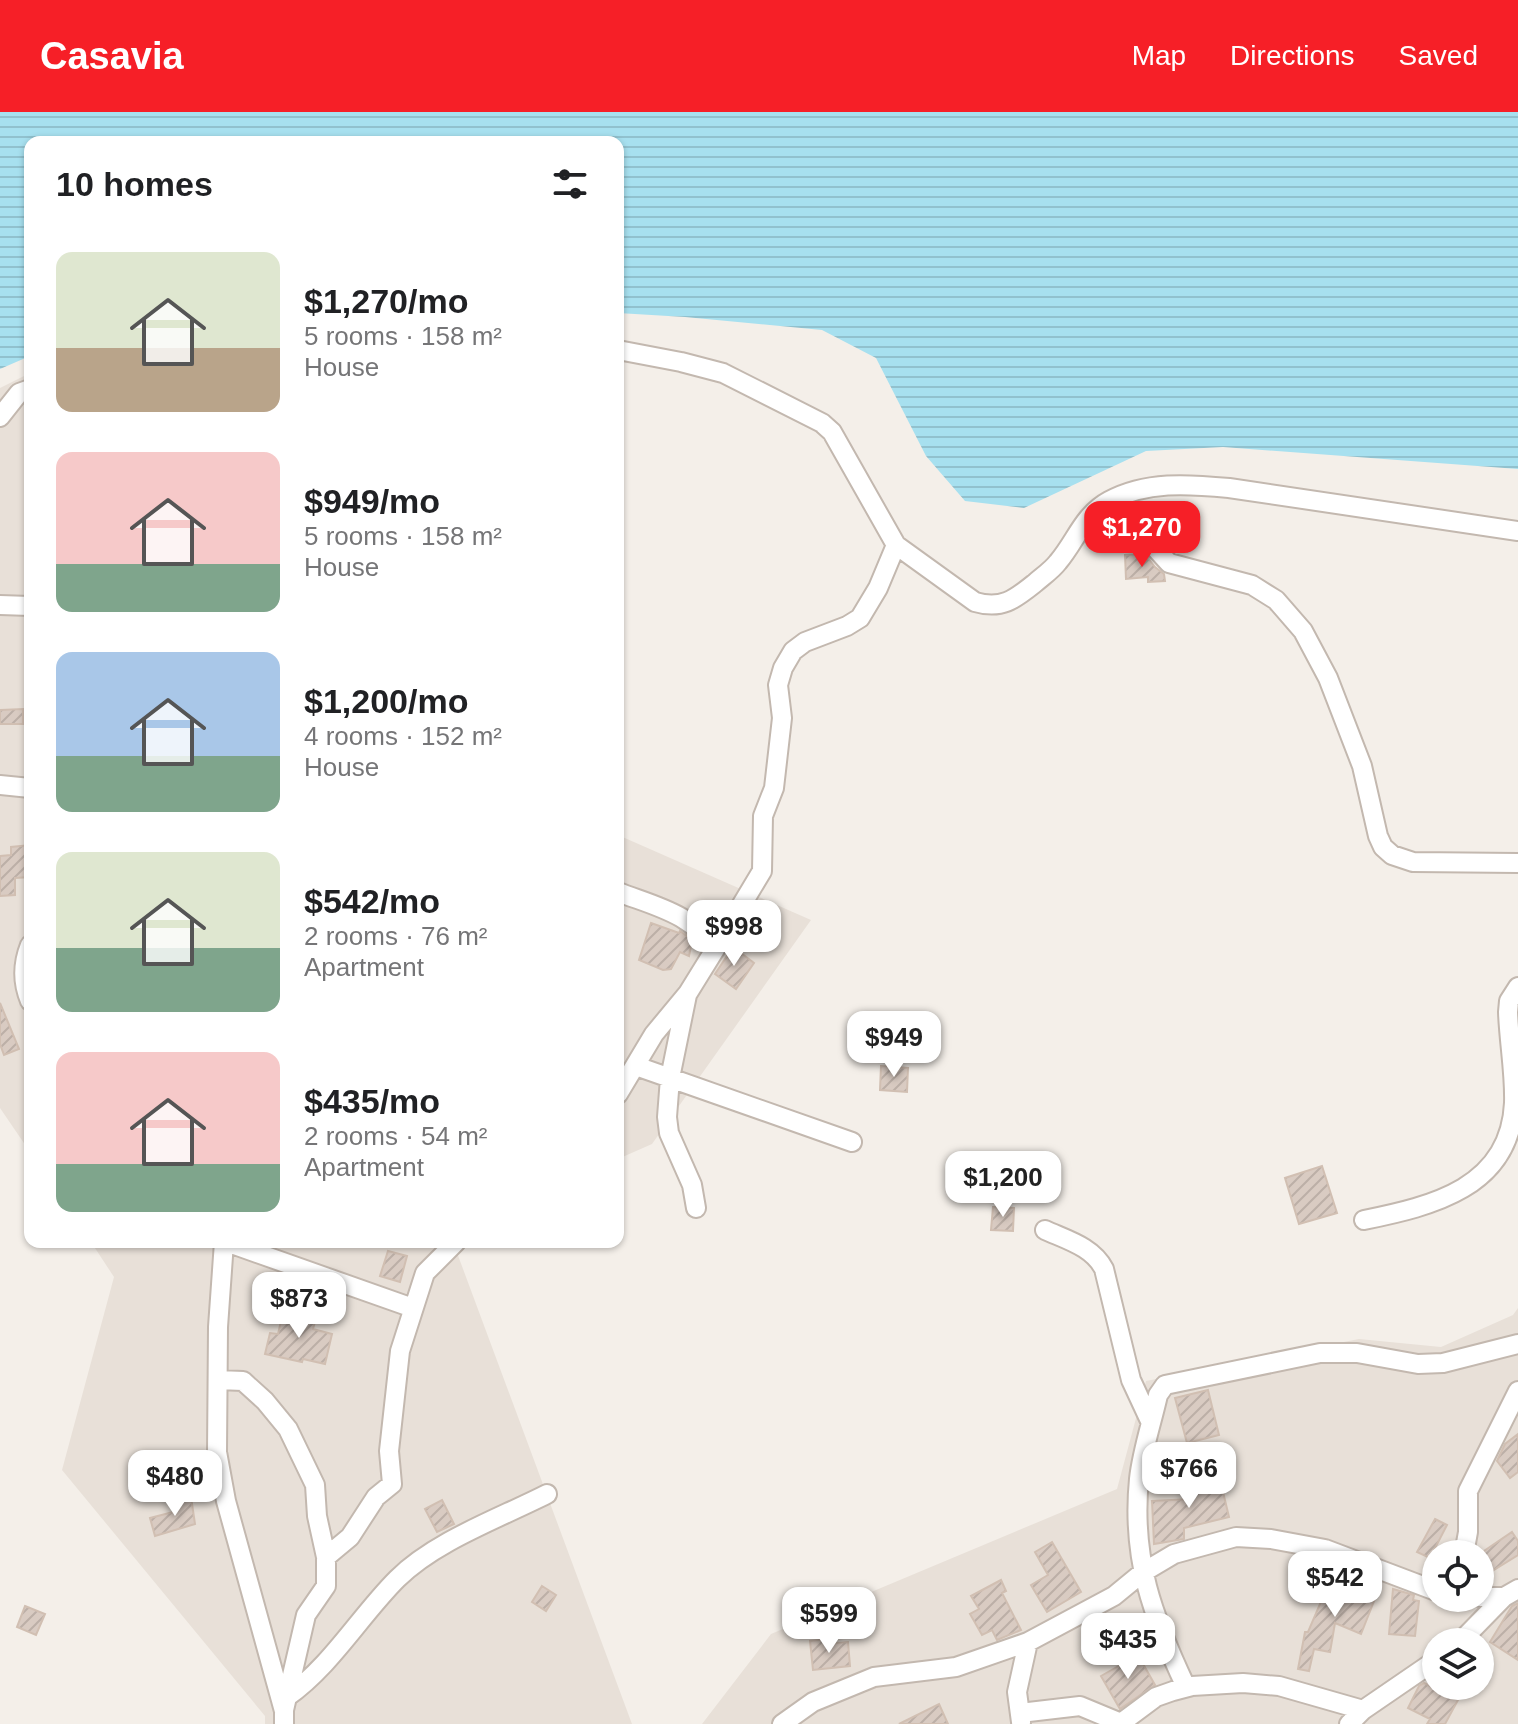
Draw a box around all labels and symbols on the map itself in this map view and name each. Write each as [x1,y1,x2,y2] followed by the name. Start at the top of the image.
[1077,501,1207,569] pin: $1,270
[687,900,781,968] pin: $998
[847,1011,941,1079] pin: $949
[938,1151,1068,1219] pin: $1,200
[252,1272,346,1340] pin: $873
[1142,1442,1236,1510] pin: $766
[128,1450,222,1518] pin: $480
[1288,1551,1382,1619] pin: $542
[782,1587,876,1655] pin: $599
[1081,1613,1175,1681] pin: $435

